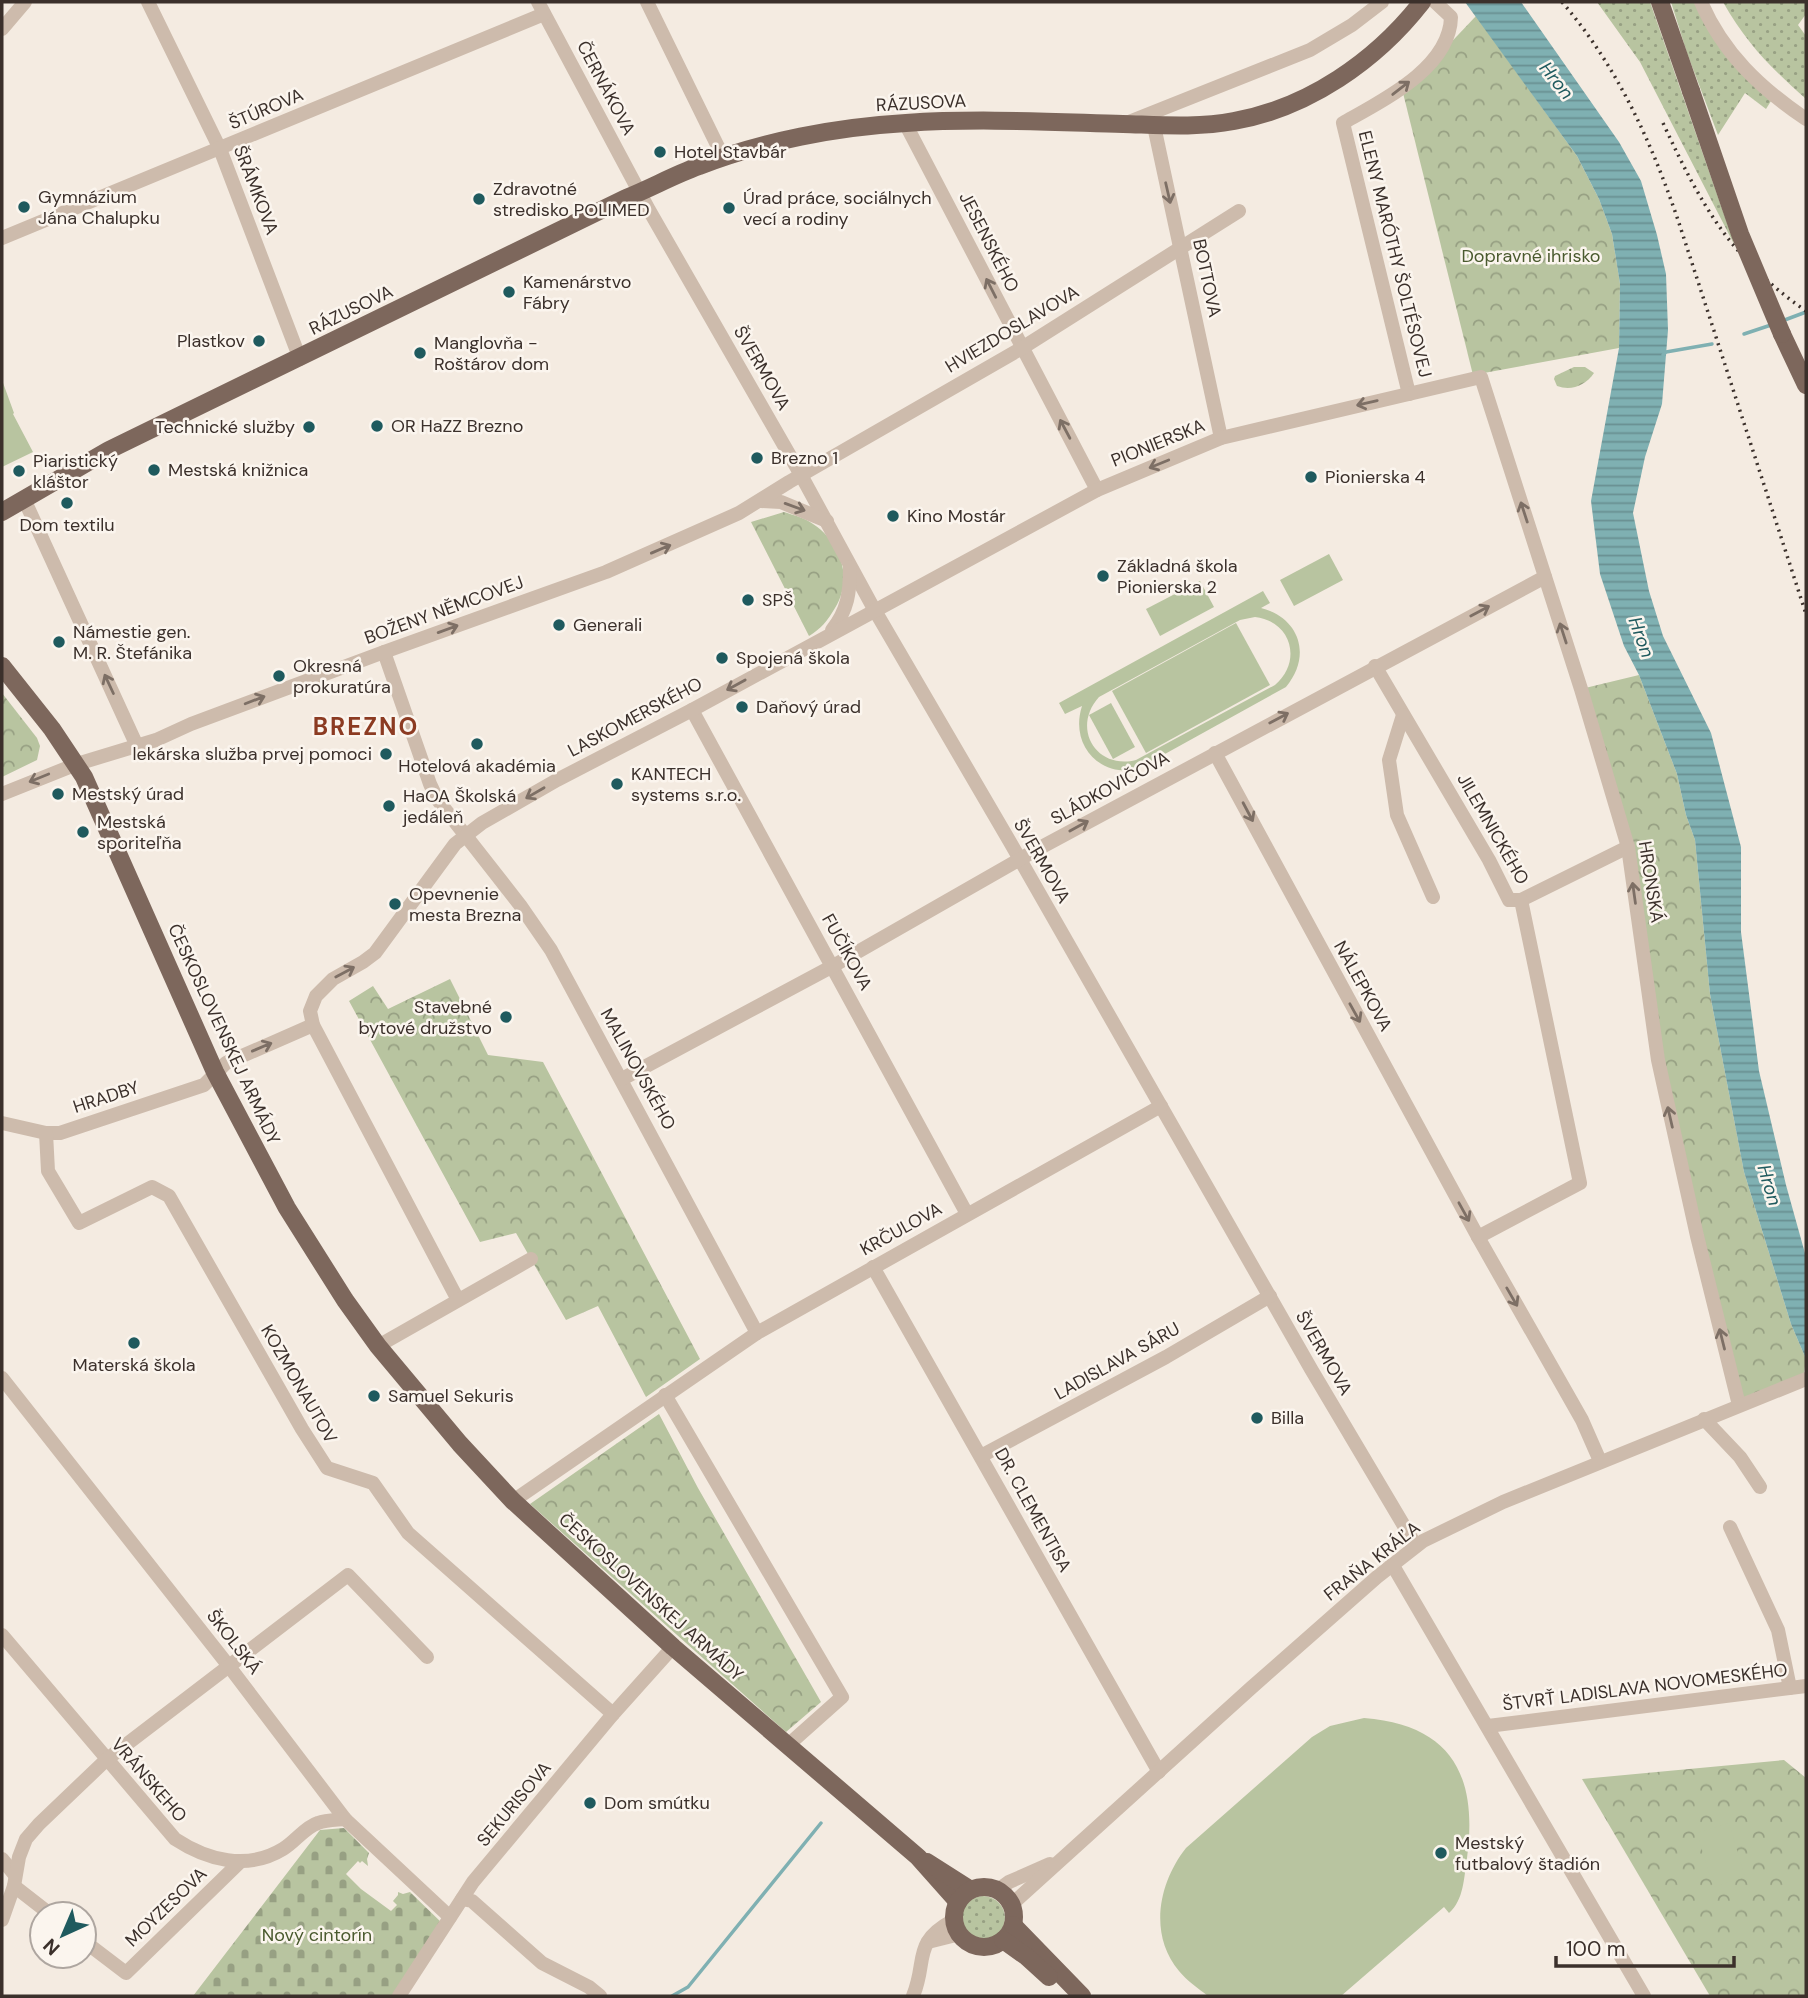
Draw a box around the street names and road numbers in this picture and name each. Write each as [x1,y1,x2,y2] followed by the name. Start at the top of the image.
[571,37,641,139] street label: ČERNÁKOVA
[225,83,307,135] street label: ŠTÚROVA
[875,89,967,117] street label: RÁZUSOVA
[1353,128,1437,380] street label: ELENY MARÓTHY ŠOLTÉSOVEJ
[228,142,284,238] street label: ŠRÁMKOVA
[953,188,1025,296] street label: JESENSKÉHO
[1187,237,1227,319] street label: BOTTOVA
[305,279,397,341] street label: RÁZUSOVA
[941,280,1083,378] street label: HVIEZDOSLAVOVA
[728,321,796,415] street label: ŠVERMOVA
[1108,413,1208,473] street label: PIONIERSKA
[361,570,527,650] street label: BOŽENY NĚMCOVEJ
[564,671,706,763] street label: LASKOMERSKÉHO
[1046,745,1174,831] street label: SLÁDKOVIČOVA
[1451,769,1535,889] street label: JILEMNICKÉHO
[1008,814,1076,908] street label: ŠVERMOVA
[1633,840,1669,925] street label: HRONSKÁ
[816,909,878,995] street label: FUČÍKOVA
[162,920,286,1149] street label: ČESKOSLOVENSKEJ ARMÁDY
[1328,936,1398,1036] street label: NÁLEPKOVA
[595,1004,681,1134] street label: MALINOVSKÉHO
[70,1075,143,1119] street label: HRADBY
[856,1197,946,1261] street label: KRČULOVA
[1290,1306,1358,1400] street label: ŠVERMOVA
[1050,1317,1184,1405] street label: LADISLAVA SÁRU
[255,1320,343,1448] street label: KOZMONAUTOV
[989,1444,1077,1576] street label: DR. CLEMENTISA
[554,1508,749,1687] street label: ČESKOSLOVENSKEJ ARMÁDY
[1319,1516,1425,1606] street label: FRAŇA KRÁĽA
[201,1605,267,1679] street label: ŠKOLSKÁ
[1501,1658,1789,1716] street label: ŠTVRŤ LADISLAVA NOVOMESKÉHO
[106,1733,192,1827] street label: VRÁNSKEHO
[471,1756,557,1852] street label: SEKURISOVA
[120,1862,212,1952] street label: MOYZESOVA

